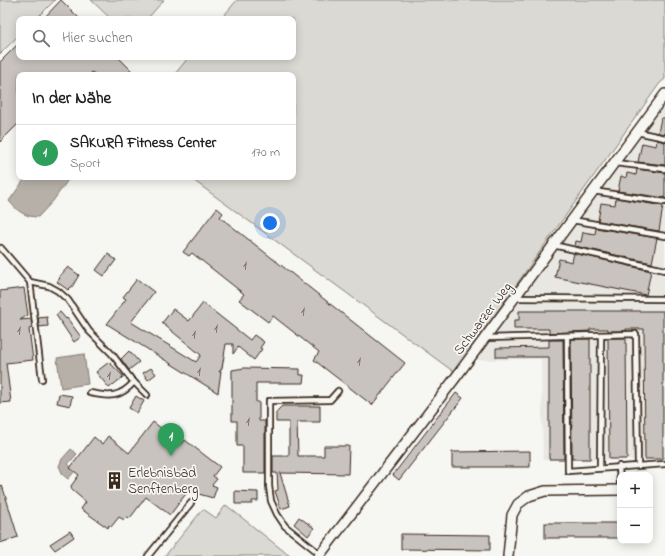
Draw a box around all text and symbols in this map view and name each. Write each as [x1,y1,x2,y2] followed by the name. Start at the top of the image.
[16,16,296,60] search box
[30,27,52,49] icon: search
[62,27,133,49] text: Hier suchen
[32,86,111,111] text: In der Nähe
[70,132,216,154] text: SAKURA Fitness Center
[43,143,47,162] text: 1
[252,143,280,162] text: 170 m
[70,154,101,173] text: Sport
[260,213,280,233] your location
[243,257,247,275] house number: 1
[449,278,518,360] street label: Schwarzer Weg
[301,303,305,321] house number: 1
[214,320,218,338] house number: 1
[17,322,21,340] house number: 1
[192,326,196,344] house number: 1
[357,353,361,371] house number: 1
[197,363,201,381] house number: 1
[107,367,111,385] house number: 1
[246,413,250,431] house number: 1
[158,423,184,456] pin: 1
[128,463,198,501] place label: Erlebnisbad Senftenberg
[105,470,125,490] building icon: Erlebnisbad Senftenberg
[617,472,653,544] map controls
[617,472,653,508] button: +
[617,508,653,544] button: −

